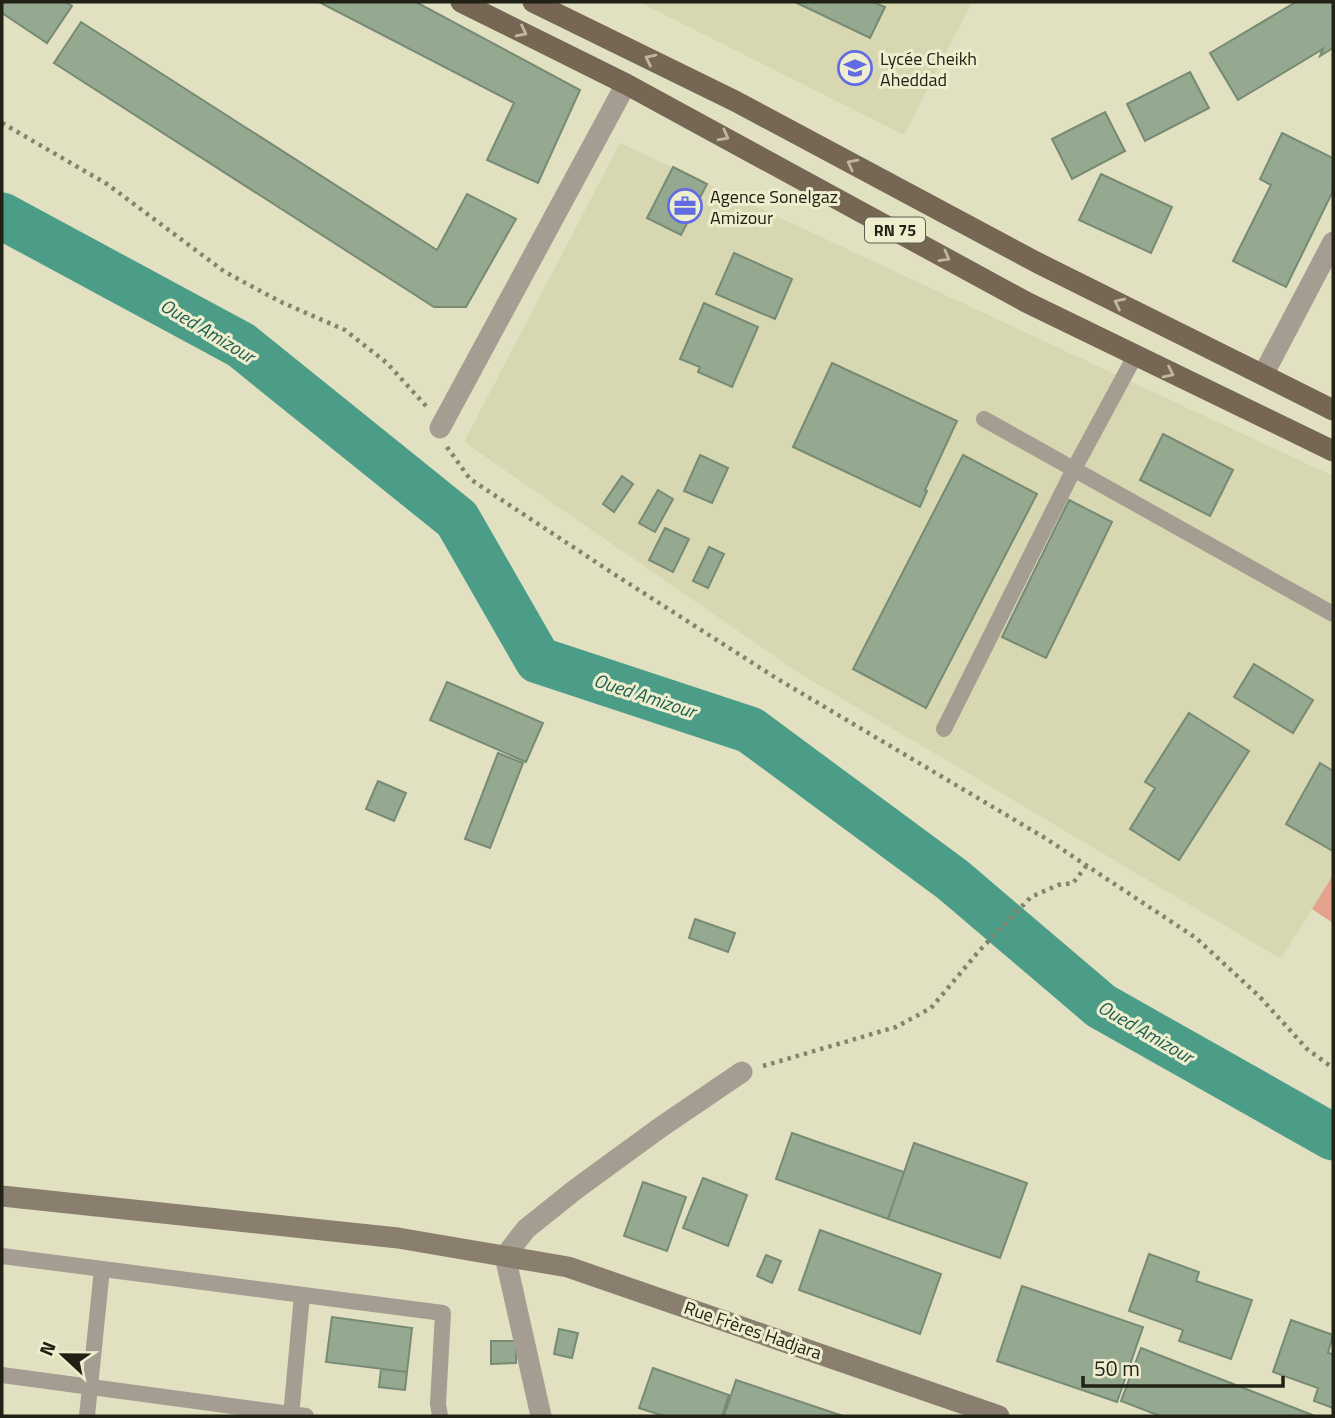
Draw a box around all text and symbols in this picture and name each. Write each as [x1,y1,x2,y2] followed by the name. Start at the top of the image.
[515,24,527,38] one-way arrow
[880,45,977,93] place label: Lycée Cheikh Aheddad
[836,49,874,87] school or university icon: Lycée Cheikh Aheddad
[645,54,657,68] one-way arrow
[717,128,730,141] one-way arrow
[847,158,859,172] one-way arrow
[710,183,838,231] place label: Agence Sonelgaz Amizour
[666,187,704,225] office icon: Agence Sonelgaz Amizour
[865,218,925,242] road number: RN 75
[938,249,951,262] one-way arrow
[155,290,262,371] water label: Oued Amizour
[1114,298,1126,312] one-way arrow
[1162,364,1174,378] one-way arrow
[590,665,702,726] water label: Oued Amizour
[1093,992,1201,1071] water label: Oued Amizour
[680,1294,826,1366] street label: Rue Frères Hadjara
[28,1320,98,1390] north arrow
[31,1337,63,1360] text: N
[1083,1344,1282,1388] scale bar
[1094,1352,1140,1384] text: 50 m

